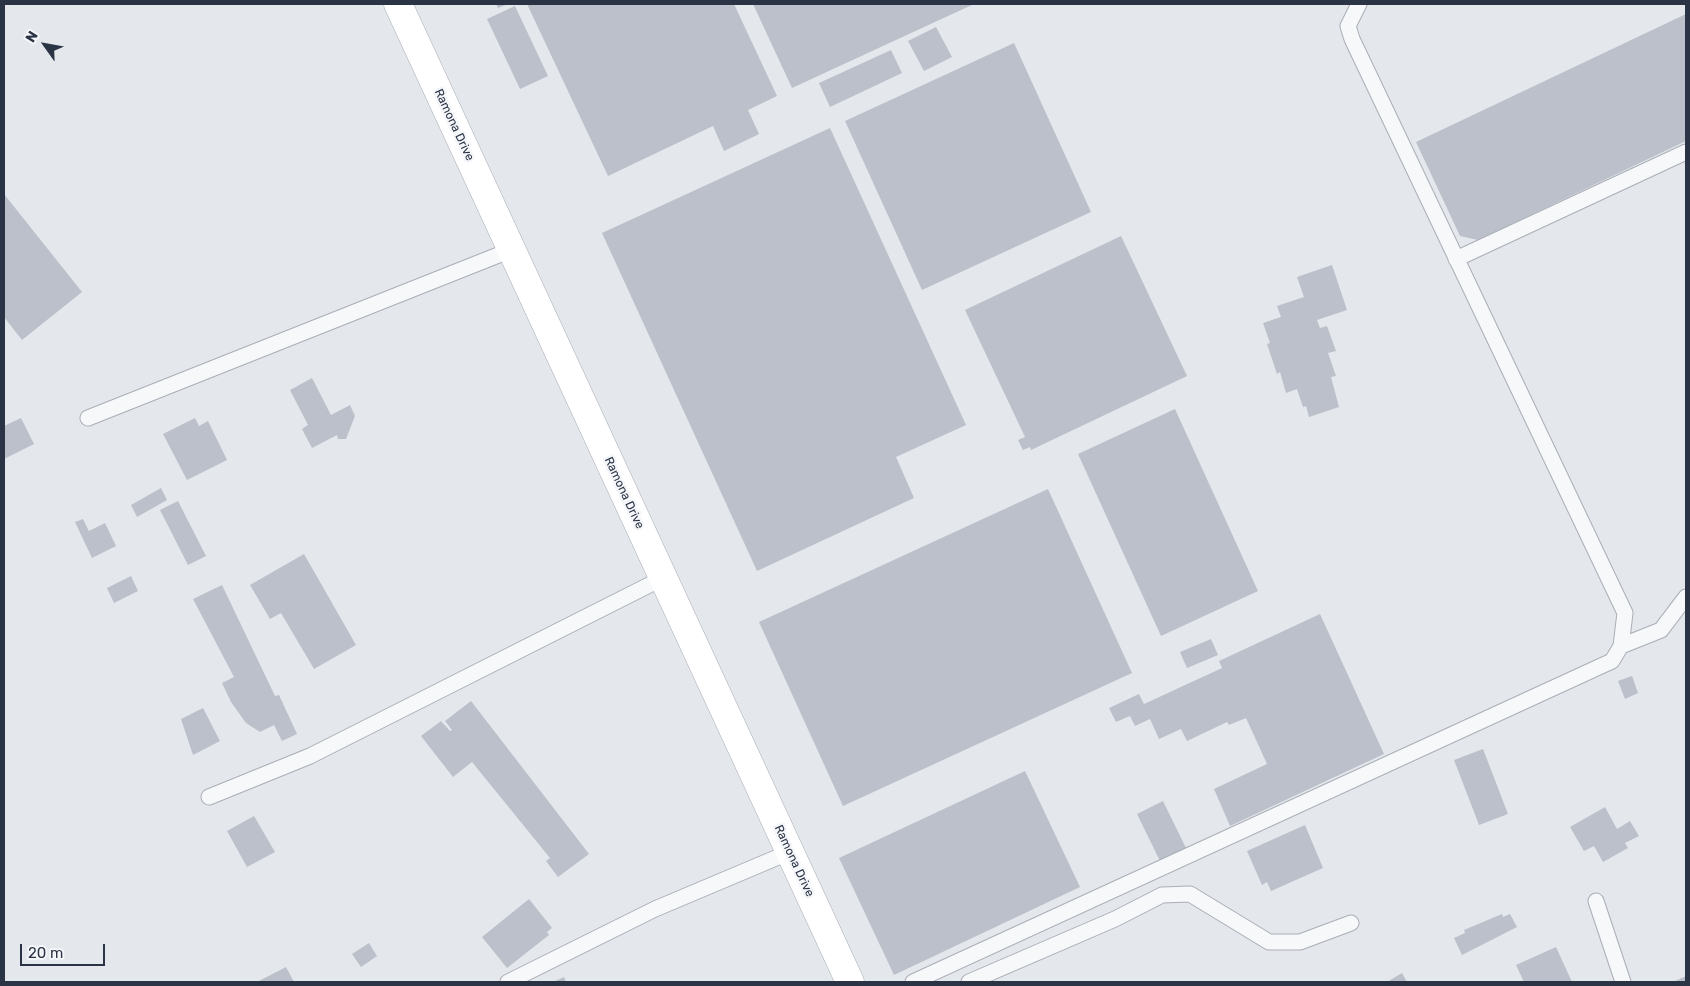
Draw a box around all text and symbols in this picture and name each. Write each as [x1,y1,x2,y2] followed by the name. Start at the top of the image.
[20,20,70,70] north arrow
[22,28,42,46] text: N
[431,87,477,163] street label: Ramona Drive
[601,455,647,531] street label: Ramona Drive
[771,823,817,899] street label: Ramona Drive
[22,934,108,966] scale bar
[28,944,63,962] text: 20 m

